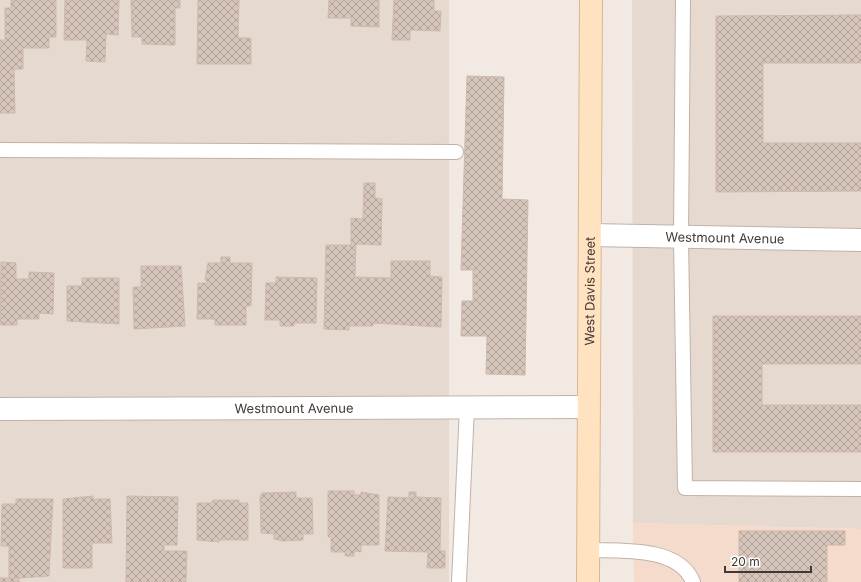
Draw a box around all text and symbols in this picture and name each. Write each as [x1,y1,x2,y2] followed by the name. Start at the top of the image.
[665,228,785,247] street label: Westmount Avenue
[581,237,598,345] street label: West Davis Street
[234,400,354,416] street label: Westmount Avenue
[725,548,811,574] scale bar
[731,554,760,569] text: 20 m

